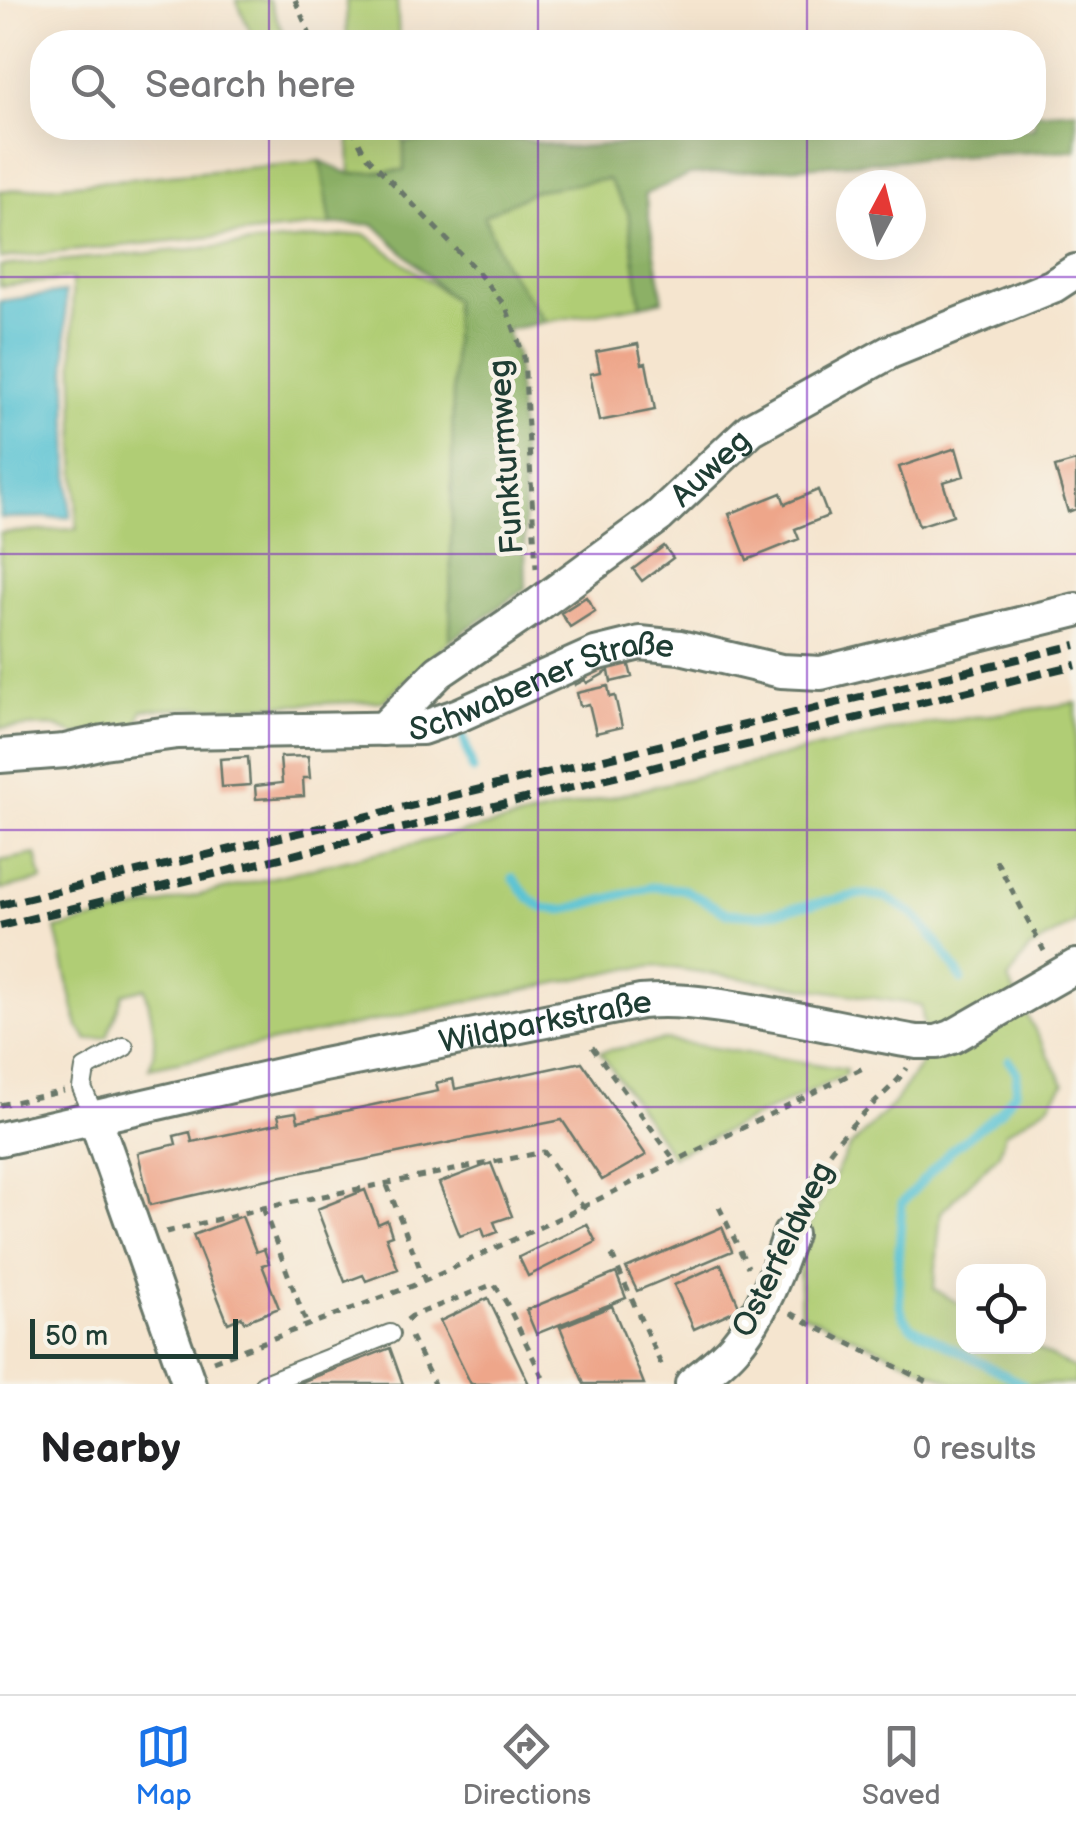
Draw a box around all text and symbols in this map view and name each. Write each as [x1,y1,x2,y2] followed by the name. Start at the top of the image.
[30,30,1046,140] search box
[65,58,120,113] icon: search
[145,63,356,108] text: Search here
[836,170,926,260] north arrow
[480,358,533,556] street label: Funkturmweg
[663,422,759,516] street label: Auweg
[409,625,676,749] street label: Schwabener Straße
[436,983,653,1063] street label: Wildparkstraße
[724,1156,843,1344] street label: Osterfeldweg
[956,1264,1046,1354] map controls
[956,1264,1046,1354] button: locate
[30,1314,238,1358] scale bar
[45,1320,108,1353] text: 50 m
[40,1424,180,1475] text: Nearby
[913,1430,1036,1469] text: 0 results
[135,1719,192,1812] tab: Map
[462,1719,591,1812] tab: Directions
[862,1719,941,1812] tab: Saved

